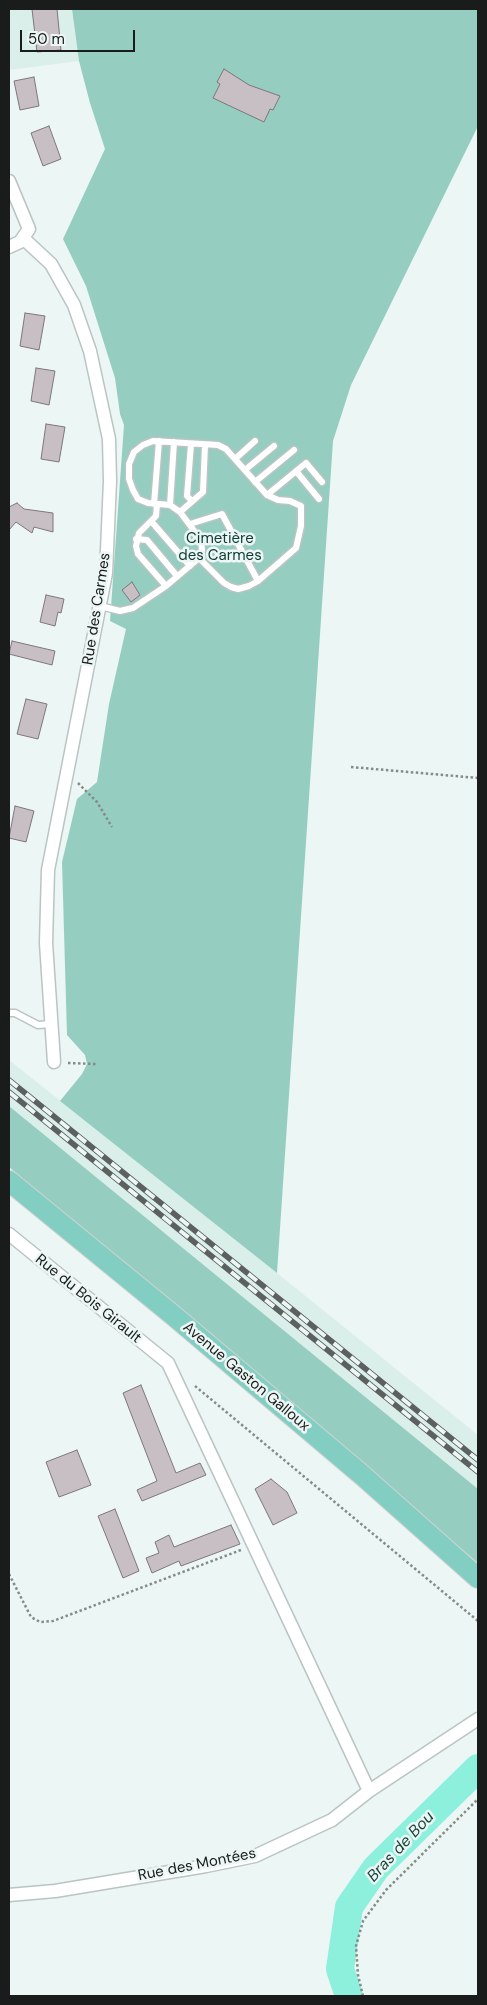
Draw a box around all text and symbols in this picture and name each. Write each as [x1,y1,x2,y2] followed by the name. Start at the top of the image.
[22,20,138,52] scale bar
[28,29,65,49] text: 50 m
[178,530,262,565] park label: Cimetière des Carmes
[79,552,115,666] street label: Rue des Carmes
[31,1251,145,1347] street label: Rue du Bois Girault
[179,1319,313,1435] street label: Avenue Gaston Galloux
[364,1808,438,1886] water label: Bras de Bou
[136,1845,258,1885] street label: Rue des Montées

